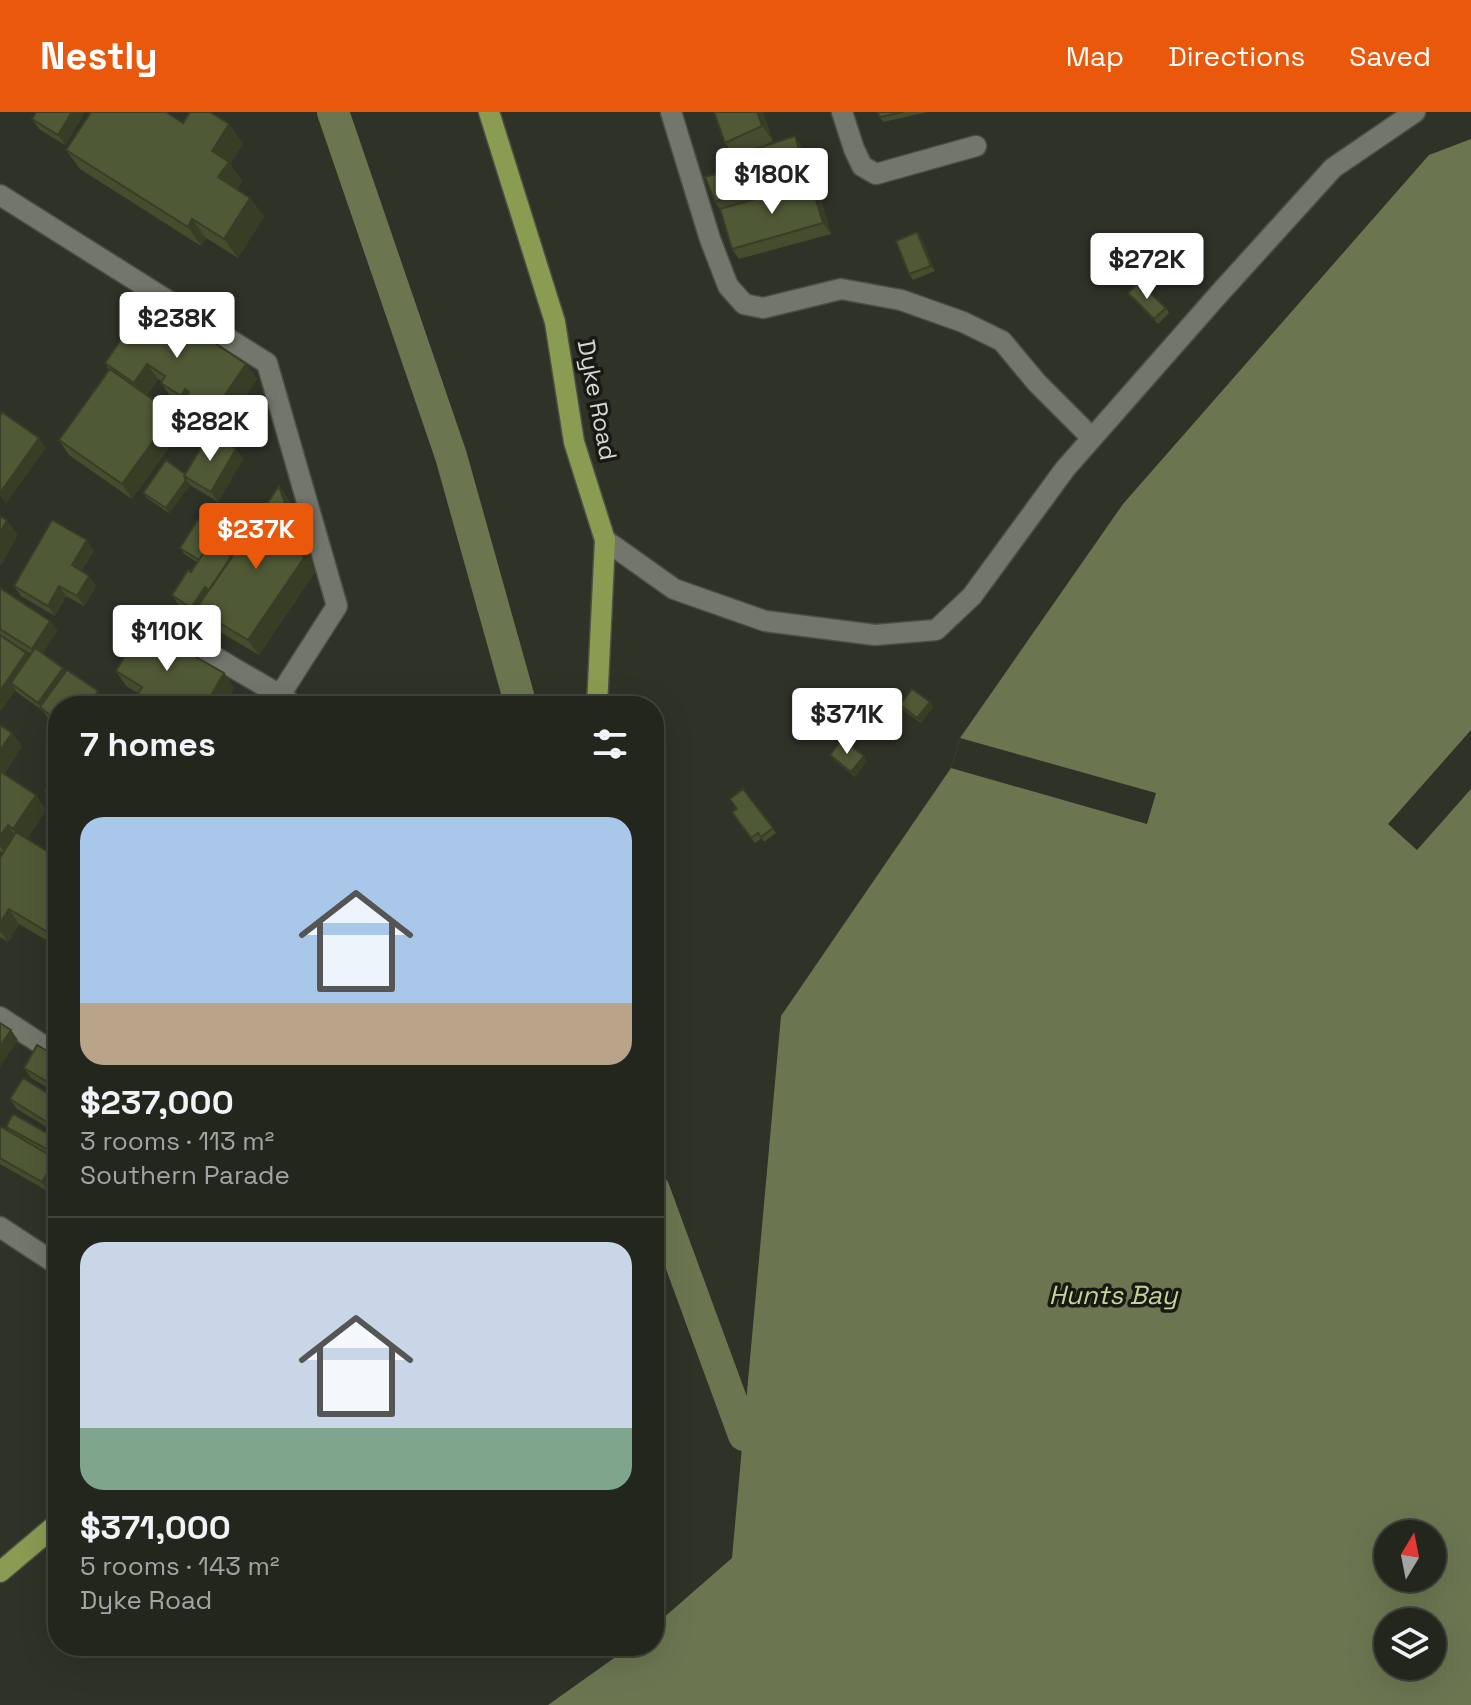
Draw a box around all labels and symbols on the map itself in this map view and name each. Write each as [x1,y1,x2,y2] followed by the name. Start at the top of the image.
[716,148,828,216] pin: $180K
[1091,233,1203,301] pin: $272K
[121,292,233,360] pin: $238K
[571,337,624,463] street label: Dyke Road
[154,395,266,463] pin: $282K
[200,503,312,571] pin: $237K
[111,605,223,673] pin: $110K
[791,688,903,756] pin: $371K
[1049,1278,1178,1312] water label: Hunts Bay
[1374,1520,1446,1592] north arrow

